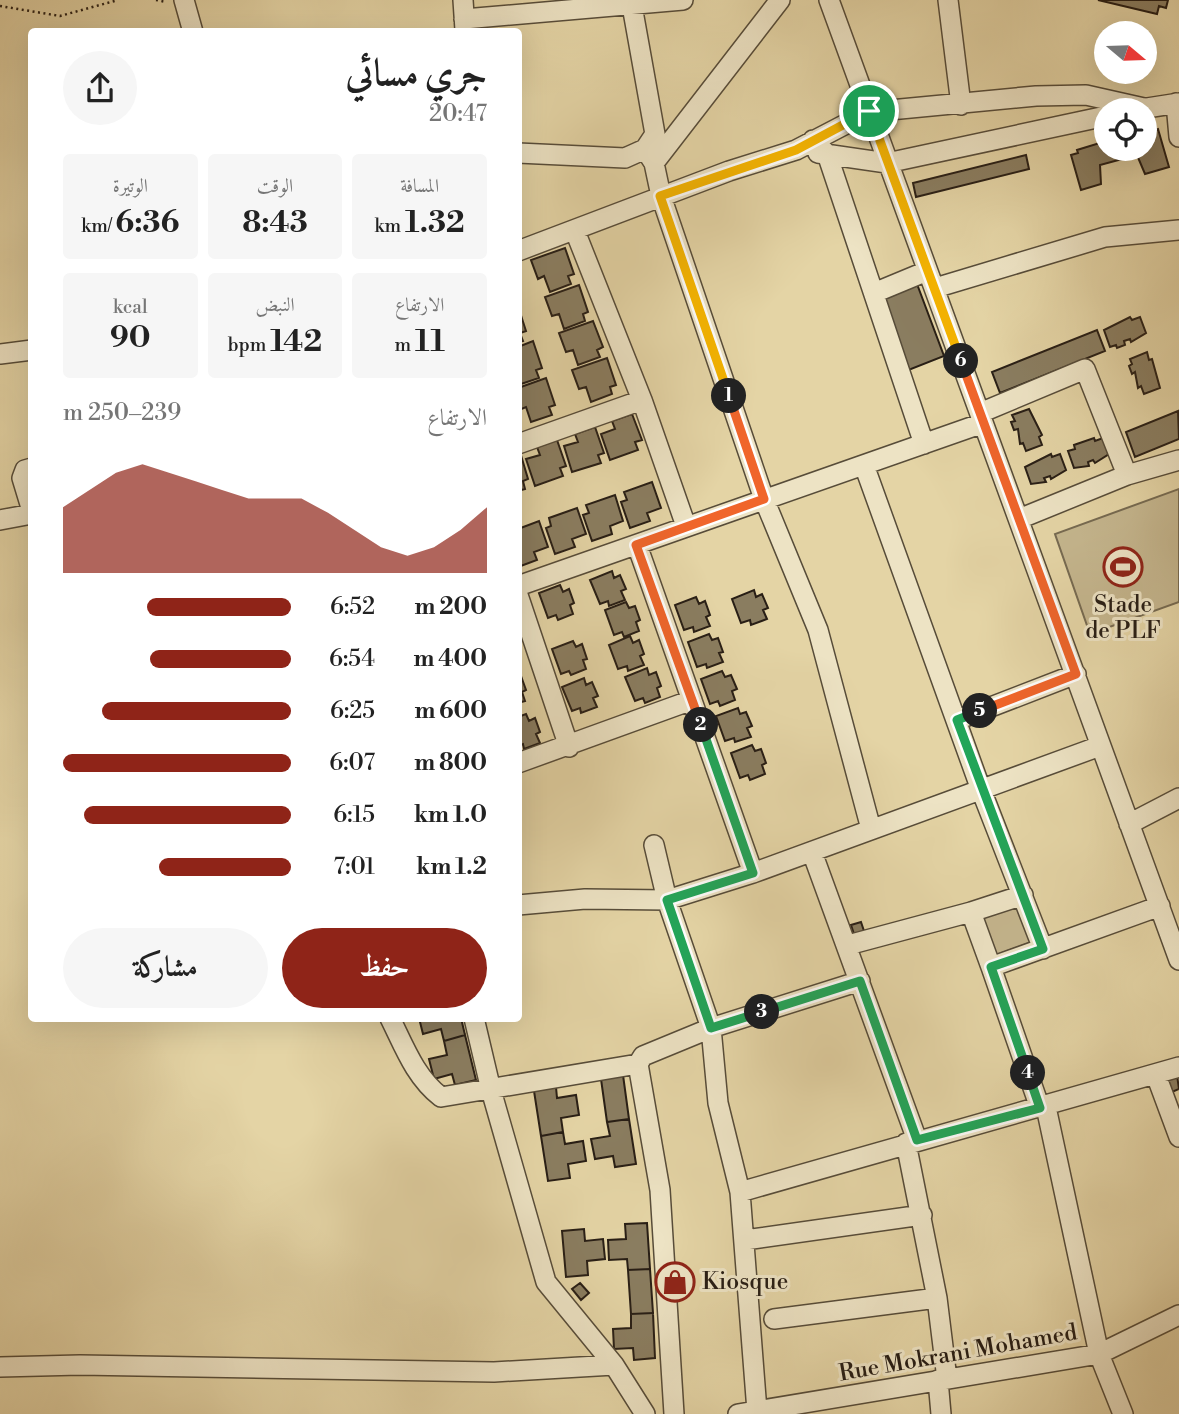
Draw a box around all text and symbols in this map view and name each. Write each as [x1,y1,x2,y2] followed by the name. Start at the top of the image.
[1094,21,1157,84] north arrow
[1094,21,1157,161] map controls
[346,50,487,97] text: جري مسائي
[63,51,137,125] button: share
[839,81,899,141] pin
[850,92,888,130] icon: arrive
[1094,98,1157,161] button: locate
[429,100,487,128] text: 20:47
[113,174,148,198] text: الوتيرة
[257,174,293,198] text: الوقت
[400,174,439,198] text: المسافة
[115,204,179,242] text: 6:36
[242,204,308,242] text: 8:43
[405,204,465,242] text: 1.32
[81,214,115,238] text: /km
[375,214,405,238] text: km
[255,293,295,317] text: النبض
[395,293,444,317] text: الارتفاع
[113,295,148,319] text: kcal
[110,319,151,357] text: 90
[270,323,322,361] text: 142
[415,323,445,361] text: 11
[228,333,270,357] text: bpm
[395,333,415,357] text: m
[944,344,978,378] pin: 6
[955,348,966,372] text: 6
[712,378,746,414] pin: 1
[724,383,733,407] text: 1
[63,399,181,427] text: 239–250 m
[427,404,487,432] text: الارتفاع
[1102,546,1144,588] sports icon: Stade de PLF
[1085,591,1161,645] place label: Stade de PLF
[330,593,375,621] text: 6:52
[415,593,487,621] text: 200 m
[329,645,375,673] text: 6:54
[414,645,487,673] text: 400 m
[962,694,998,728] pin: 5
[330,697,375,725] text: 6:25
[414,697,487,725] text: 600 m
[974,698,985,722] text: 5
[684,708,718,742] pin: 2
[695,712,706,736] text: 2
[329,749,375,777] text: 6:07
[414,749,487,777] text: 800 m
[333,801,375,829] text: 6:15
[414,801,487,829] text: 1.0 km
[334,853,375,881] text: 7:01
[416,853,487,881] text: 1.2 km
[63,928,268,1008] button: مشاركة
[282,928,487,1008] button: حفظ
[744,995,780,1030] pin: 3
[756,999,767,1023] text: 3
[1010,1056,1046,1090] pin: 4
[1021,1060,1034,1084] text: 4
[654,1261,696,1303] shop icon: Kiosque
[702,1268,788,1296] place label: Kiosque
[837,1318,1079,1388] street label: Rue Mokrani Mohamed

